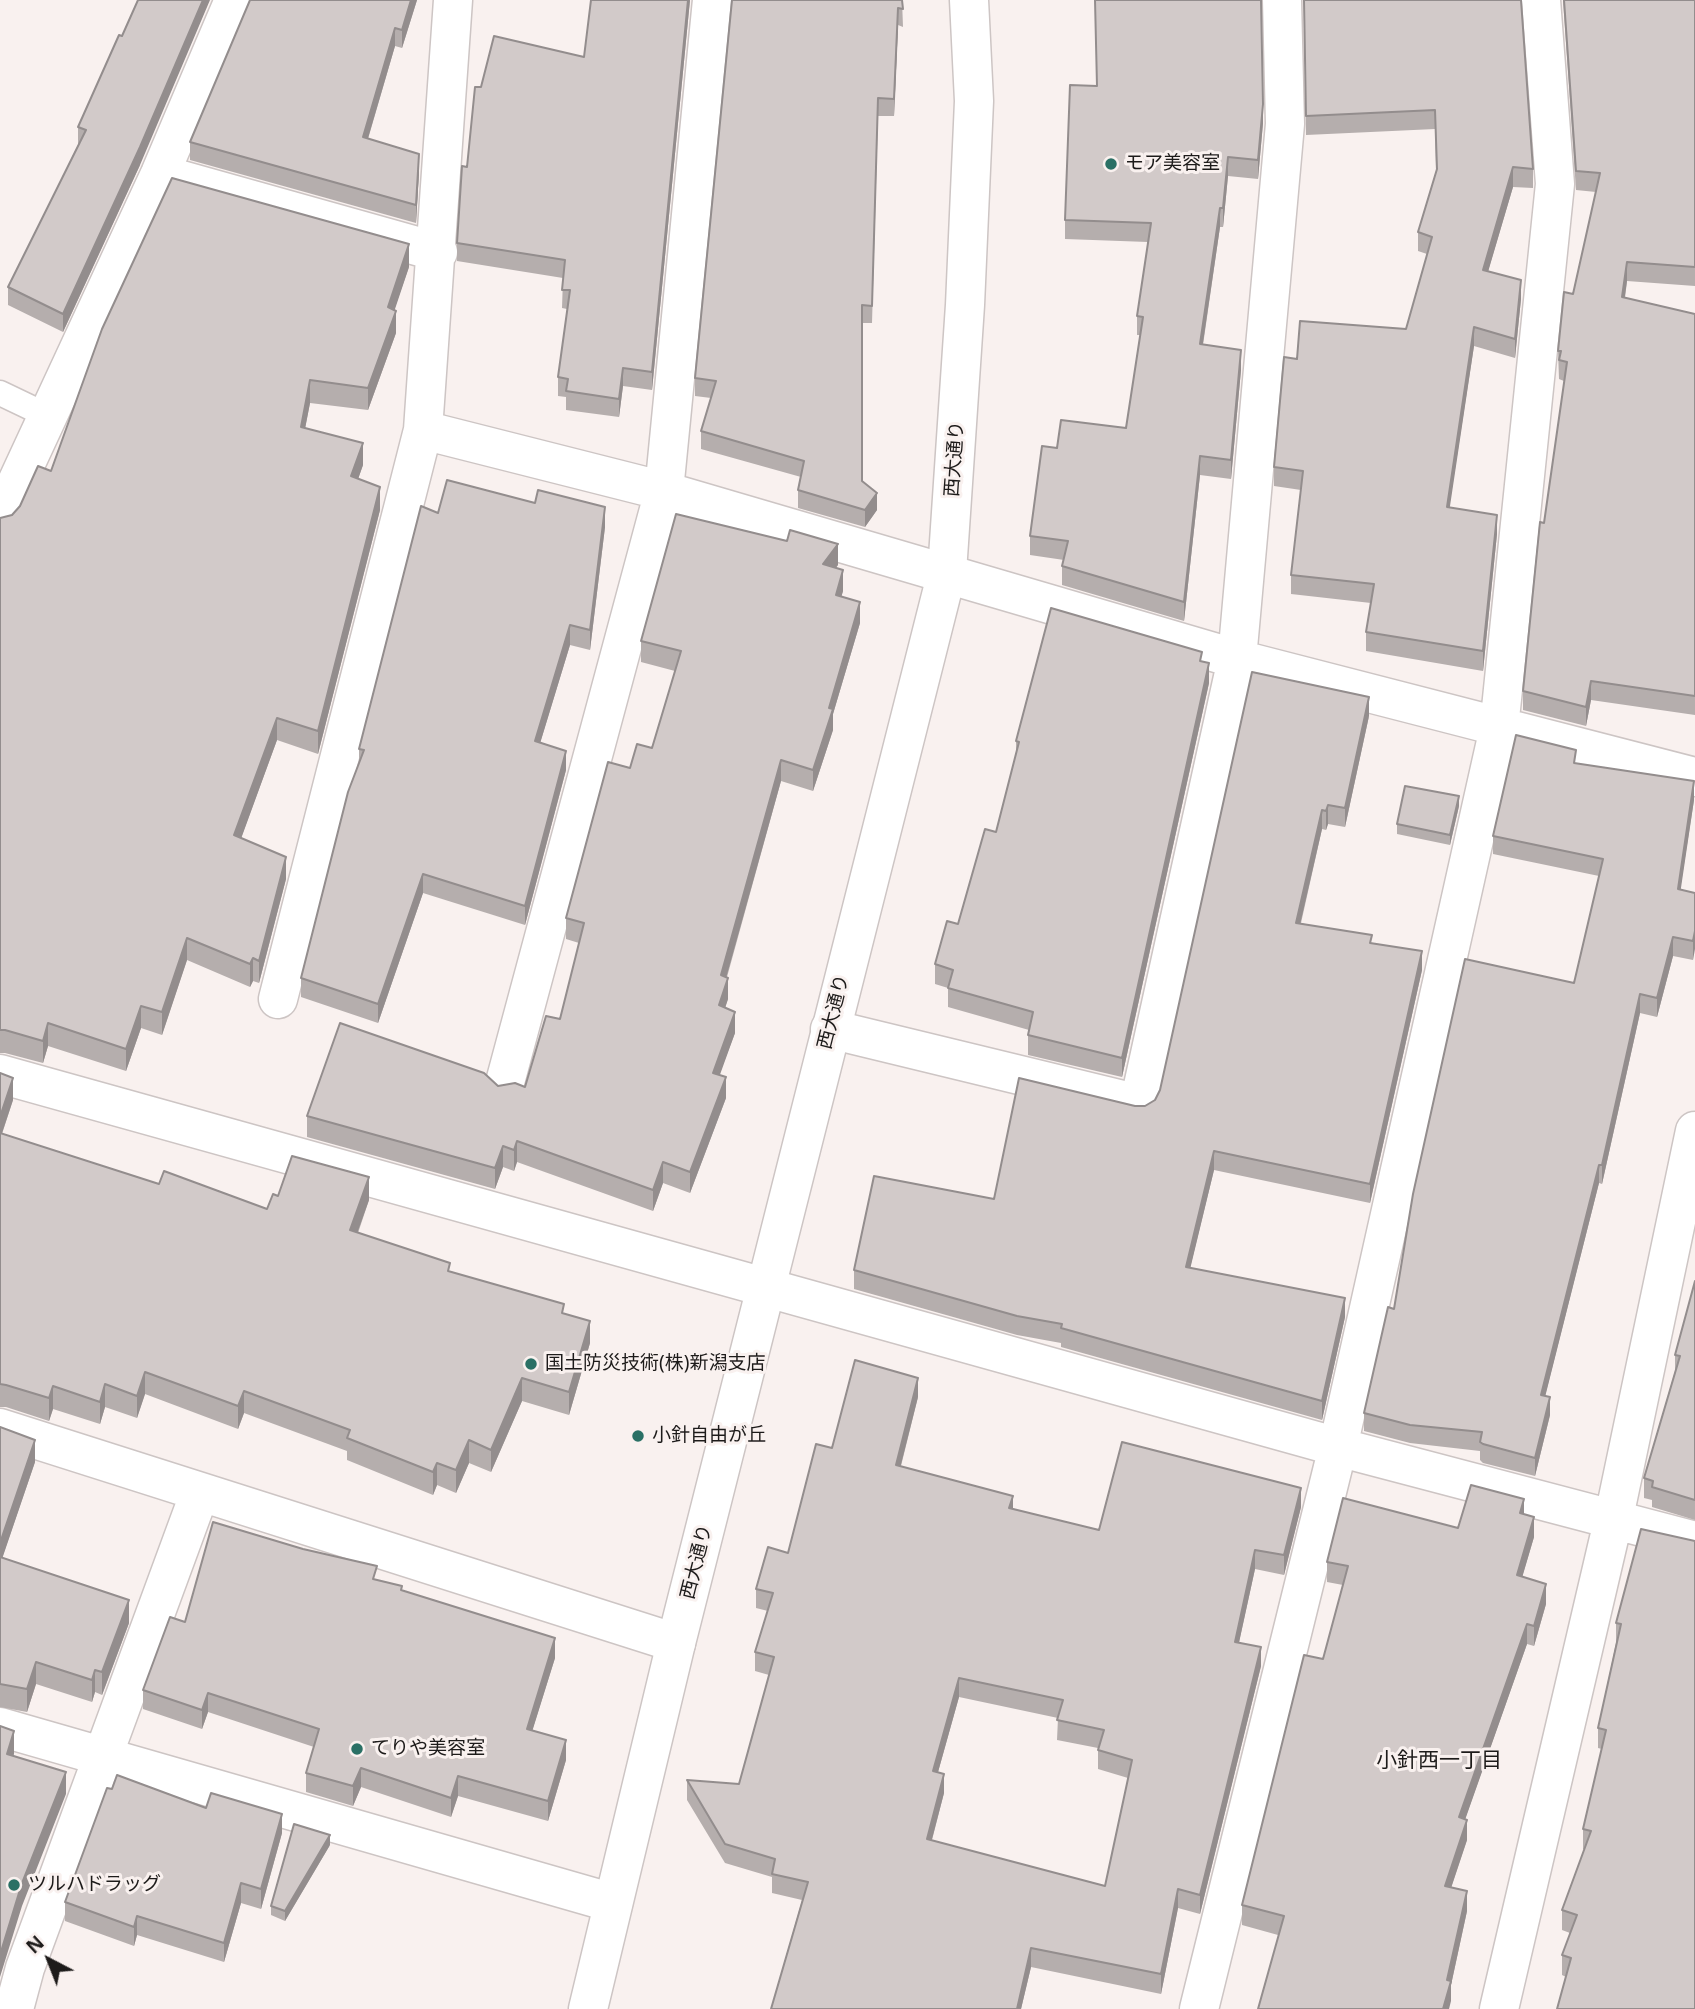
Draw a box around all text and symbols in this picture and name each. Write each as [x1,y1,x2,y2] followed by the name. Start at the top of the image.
[1125,153,1220,175] place label: モア美容室
[1103,156,1119,172] marker: モア美容室
[941,420,969,498] street label: 西大通り
[814,972,854,1052] street label: 西大通り
[545,1353,765,1375] place label: 国土防災技術(株)新潟支店
[523,1356,539,1372] marker: 国土防災技術(株)新潟支店
[652,1425,766,1447] place label: 小針自由が丘
[630,1428,646,1444] marker: 小針自由が丘
[677,1522,717,1602] street label: 西大通り
[371,1738,485,1760] place label: てりや美容室
[349,1741,365,1757] marker: てりや美容室
[1376,1748,1502,1774] district label: 小針西一丁目
[28,1874,161,1896] place label: ツルハドラッグ
[6,1877,22,1893] marker: ツルハドラッグ
[14,1925,84,1995] north arrow
[21,1930,49,1959] text: N

